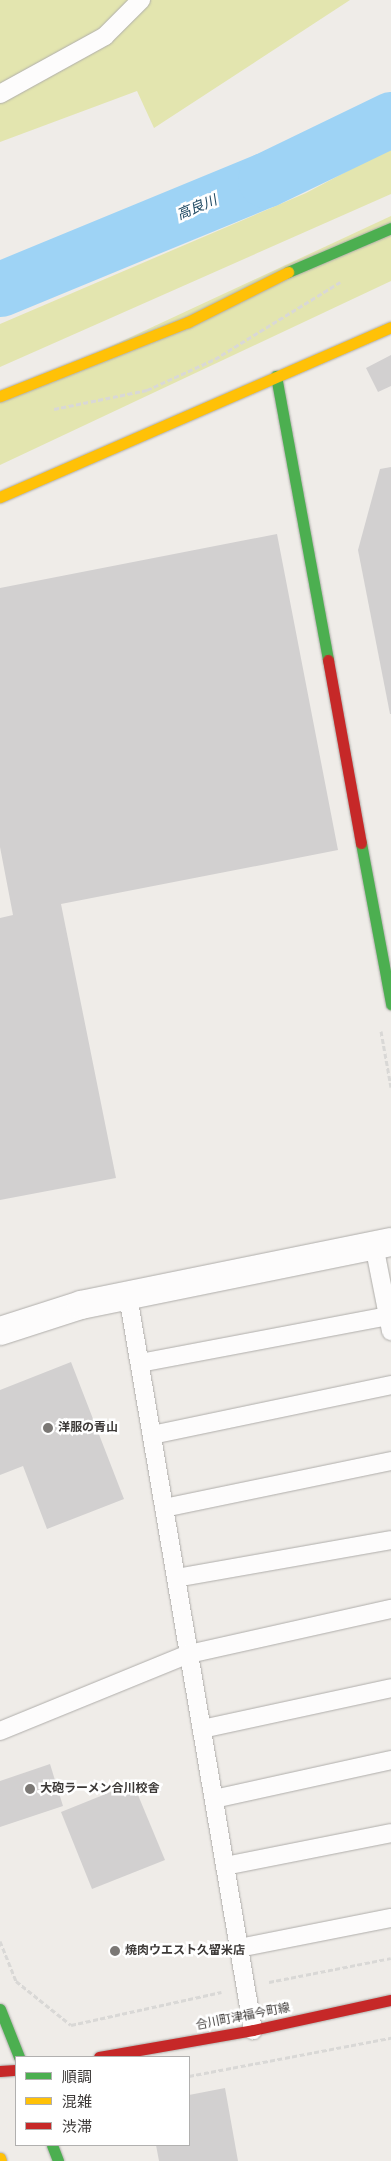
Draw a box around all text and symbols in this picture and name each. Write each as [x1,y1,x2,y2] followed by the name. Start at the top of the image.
[174,192,220,224] water label: 高良川
[58,1421,118,1435] place label: 洋服の青山
[42,1422,54,1434] marker: 洋服の青山
[40,1782,160,1796] place label: 大砲ラーメン合川校舎
[24,1783,36,1795] marker: 大砲ラーメン合川校舎
[125,1944,245,1958] place label: 焼肉ウエスト久留米店
[109,1945,121,1957] marker: 焼肉ウエスト久留米店
[195,2001,291,2033] street label: 合川町津福今町線
[15,2056,190,2146] legend
[62,2068,92,2086] text: 順調
[62,2093,92,2111] text: 混雑
[62,2118,92,2136] text: 渋滞

